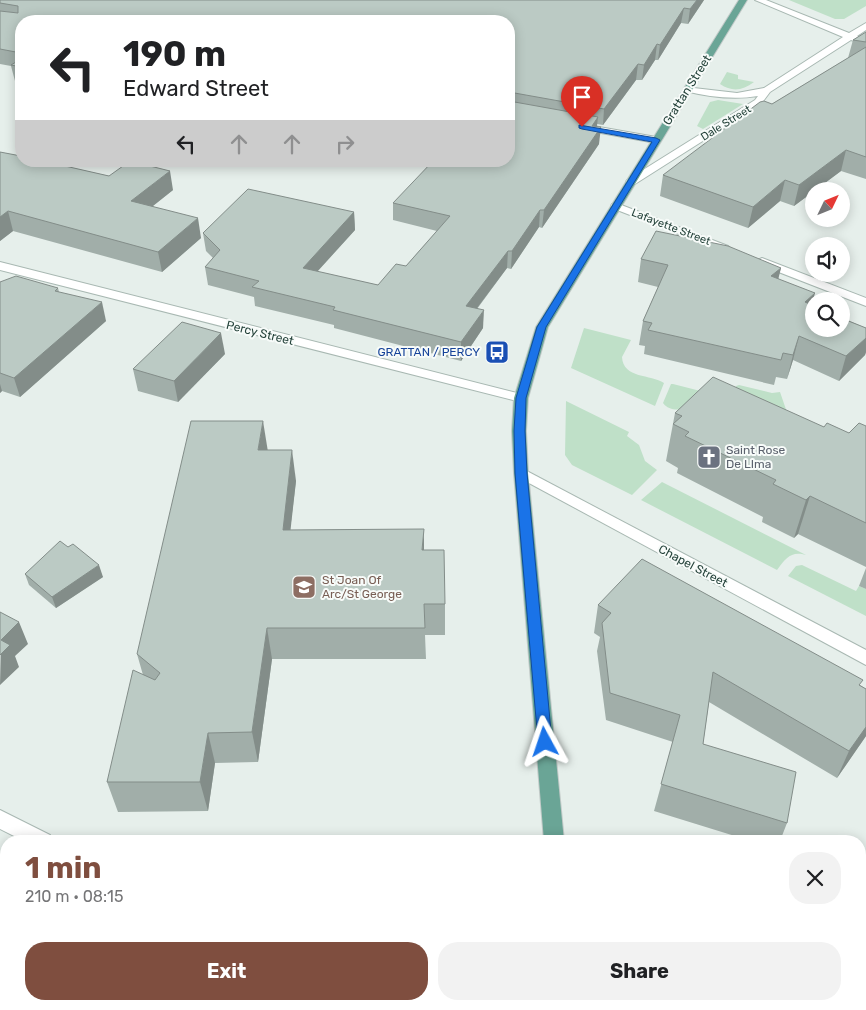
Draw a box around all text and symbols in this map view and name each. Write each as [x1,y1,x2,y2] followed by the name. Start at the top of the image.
[123,33,226,75] text: 190 m
[40,35,105,100] icon: left
[660,52,714,128] street label: Grattan Street
[123,75,269,102] text: Edward Street
[561,76,603,127] pin
[568,83,596,111] icon: arrive
[698,102,754,144] street label: Dale Street
[172,130,200,158] icon: left
[225,130,253,158] icon: ahead
[278,130,306,158] icon: ahead
[331,130,359,158] icon: right
[805,182,850,228] north arrow
[805,182,850,337] map controls
[630,206,713,248] street label: Lafayette Street
[805,237,850,282] button: sound
[805,292,850,337] button: search
[225,318,296,348] street label: Percy Street
[484,339,510,365] bus stop icon: GRATTAN / PERCY
[377,345,480,359] place label: GRATTAN / PERCY
[726,443,786,471] place label: Saint Rose De LIma
[696,444,722,470] church icon: Saint Rose De LIma
[656,542,730,590] street label: Chapel Street
[322,573,402,601] place label: St Joan Of Arc/St George
[291,574,317,600] school or university icon: St Joan Of Arc/St George
[518,715,570,767] position arrow
[25,850,102,886] text: 1 min
[789,852,841,904] button: close
[25,887,123,906] text: 210 m · 08:15
[25,942,428,1000] button: Exit
[438,942,841,1000] button: Share

